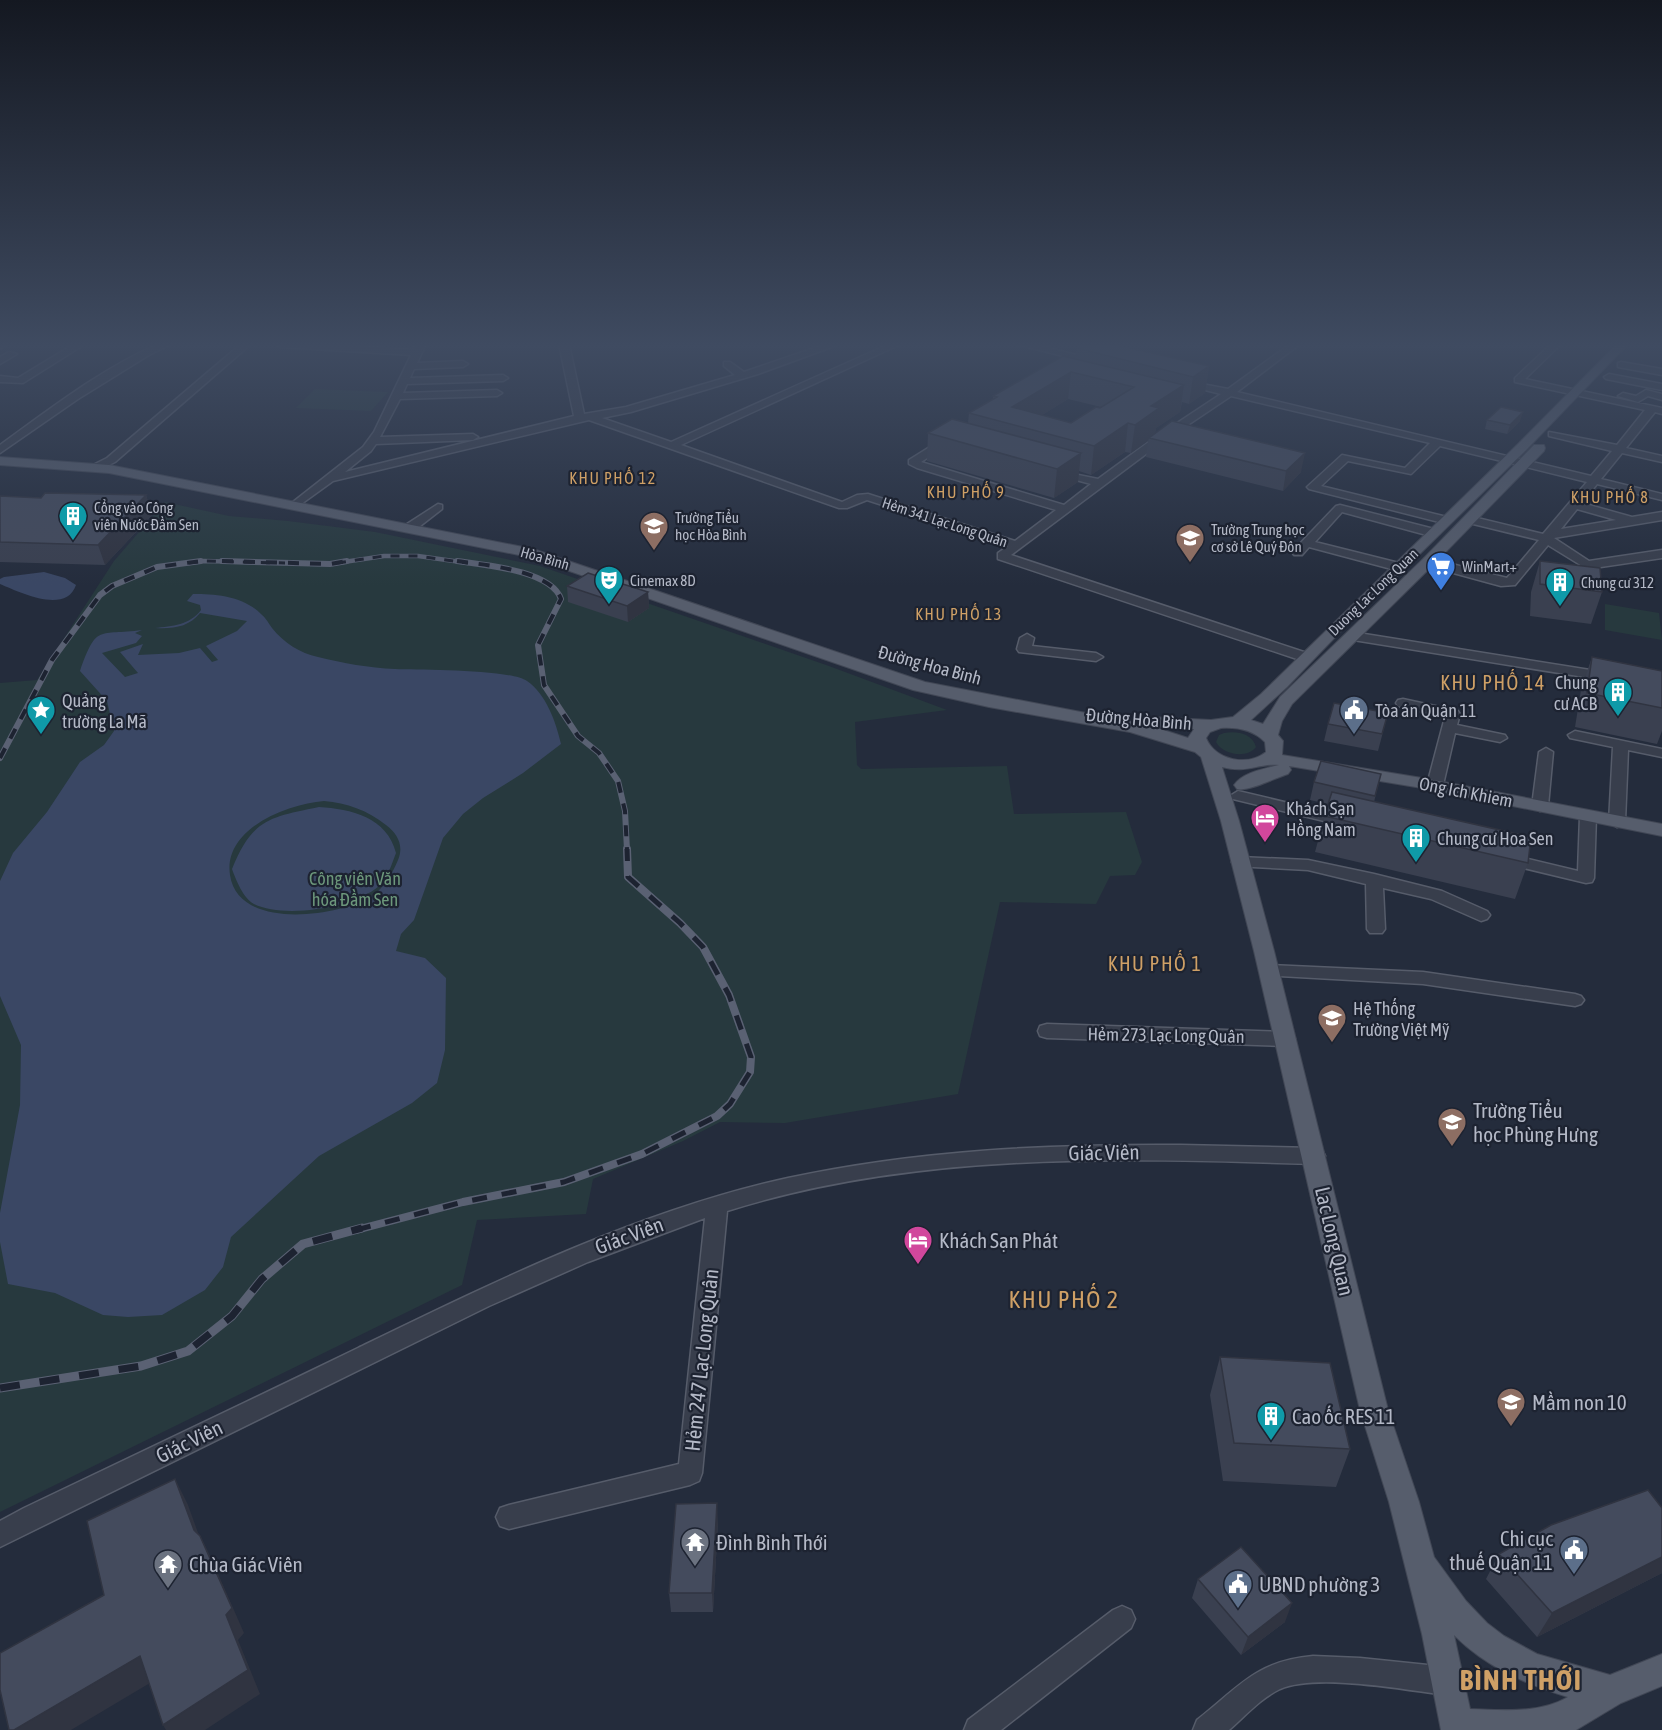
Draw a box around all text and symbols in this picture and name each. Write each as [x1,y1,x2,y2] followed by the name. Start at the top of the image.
[569,467,657,487] district label: KHU PHỐ 12
[927,481,1005,501] district label: KHU PHỐ 9
[1571,486,1649,506] district label: KHU PHỐ 8
[880,494,1010,550] street label: Hẻm 341 Lạc Long Quân
[94,499,199,533] place label: Cổng vào Công viên Nước Đầm Sen
[57,500,89,542] building icon: Cổng vào Công viên Nước Đầm Sen
[675,509,747,543] place label: Trường Tiểu học Hòa Bình
[638,510,670,552] school or university icon: Trường Tiểu học Hòa Bình
[1211,521,1305,555] place label: Trường Trung học cơ sở Lê Quý Đôn
[1174,522,1206,564] school or university icon: Trường Trung học cơ sở Lê Quý Đôn
[519,543,571,573] street label: Hòa Bình
[1325,545,1421,639] street label: Duong Lac Long Quan
[1425,550,1457,592] supermarket icon: WinMart+
[1462,558,1517,575] place label: WinMart+
[593,564,625,606] theatre icon: Cinemax 8D
[1544,566,1576,608] building icon: Chung cư 312
[630,572,696,589] place label: Cinemax 8D
[1581,574,1654,591] place label: Chung cư 312
[915,603,1003,623] district label: KHU PHỐ 13
[876,641,984,689] street label: Đường Hoa Binh
[1440,669,1546,694] district label: KHU PHỐ 14
[1554,672,1597,714] place label: Chung cư ACB
[1602,676,1634,718] building icon: Chung cư ACB
[62,690,147,732] place label: Quảng trường La Mã
[25,694,57,736] place icon: Quảng trường La Mã
[1338,694,1370,736] public building icon: Tòa án Quận 11
[1375,700,1476,721] place label: Tòa án Quận 11
[1085,704,1193,734] street label: Đường Hòa Bình
[1418,773,1514,811] street label: Ong Ich Khiem
[1286,798,1356,840] place label: Khách Sạn Hồng Nam
[1249,802,1281,844] hotel icon: Khách Sạn Hồng Nam
[1400,822,1432,864] building icon: Chung cư Hoa Sen
[1437,828,1554,849] place label: Chung cư Hoa Sen
[309,868,401,910] park label: Công viên Văn hóa Đầm Sen
[1108,950,1202,975] district label: KHU PHỐ 1
[1353,997,1449,1040] place label: Hệ Thống Trường Việt Mỹ
[1316,1002,1348,1044] school or university icon: Hệ Thống Trường Việt Mỹ
[1087,1023,1245,1047] street label: Hẻm 273 Lạc Long Quân
[1473,1098,1598,1146] place label: Trường Tiểu học Phùng Hưng
[1436,1106,1468,1148] school or university icon: Trường Tiểu học Phùng Hưng
[1068,1139,1140,1165] street label: Giác Viên
[1311,1184,1359,1298] street label: Lac Long Quan
[591,1212,667,1258] street label: Giác Viên
[902,1224,934,1266] hotel icon: Khách Sạn Phát
[939,1228,1058,1252] place label: Khách Sạn Phát
[679,1268,723,1452] street label: Hẻm 247 Lạc Long Quân
[1009,1283,1119,1313] district label: KHU PHỐ 2
[1495,1386,1527,1428] school or university icon: Mầm non 10
[1532,1390,1627,1414] place label: Mầm non 10
[1255,1400,1287,1442] building icon: Cao ốc RES 11
[1292,1404,1395,1428] place label: Cao ốc RES 11
[152,1415,226,1467] street label: Giác Viên
[679,1526,711,1568] temple icon: Đình Bình Thới
[1449,1526,1553,1574] place label: Chi cục thuế Quận 11
[716,1530,828,1554] place label: Đình Bình Thới
[1558,1534,1590,1576] public building icon: Chi cục thuế Quận 11
[152,1548,184,1590] temple icon: Chùa Giác Viên
[189,1552,303,1576] place label: Chùa Giác Viên
[1222,1568,1254,1610] public building icon: UBND phường 3
[1259,1572,1381,1596] place label: UBND phường 3
[1460,1664,1582,1696] district label: BÌNH THỚI

